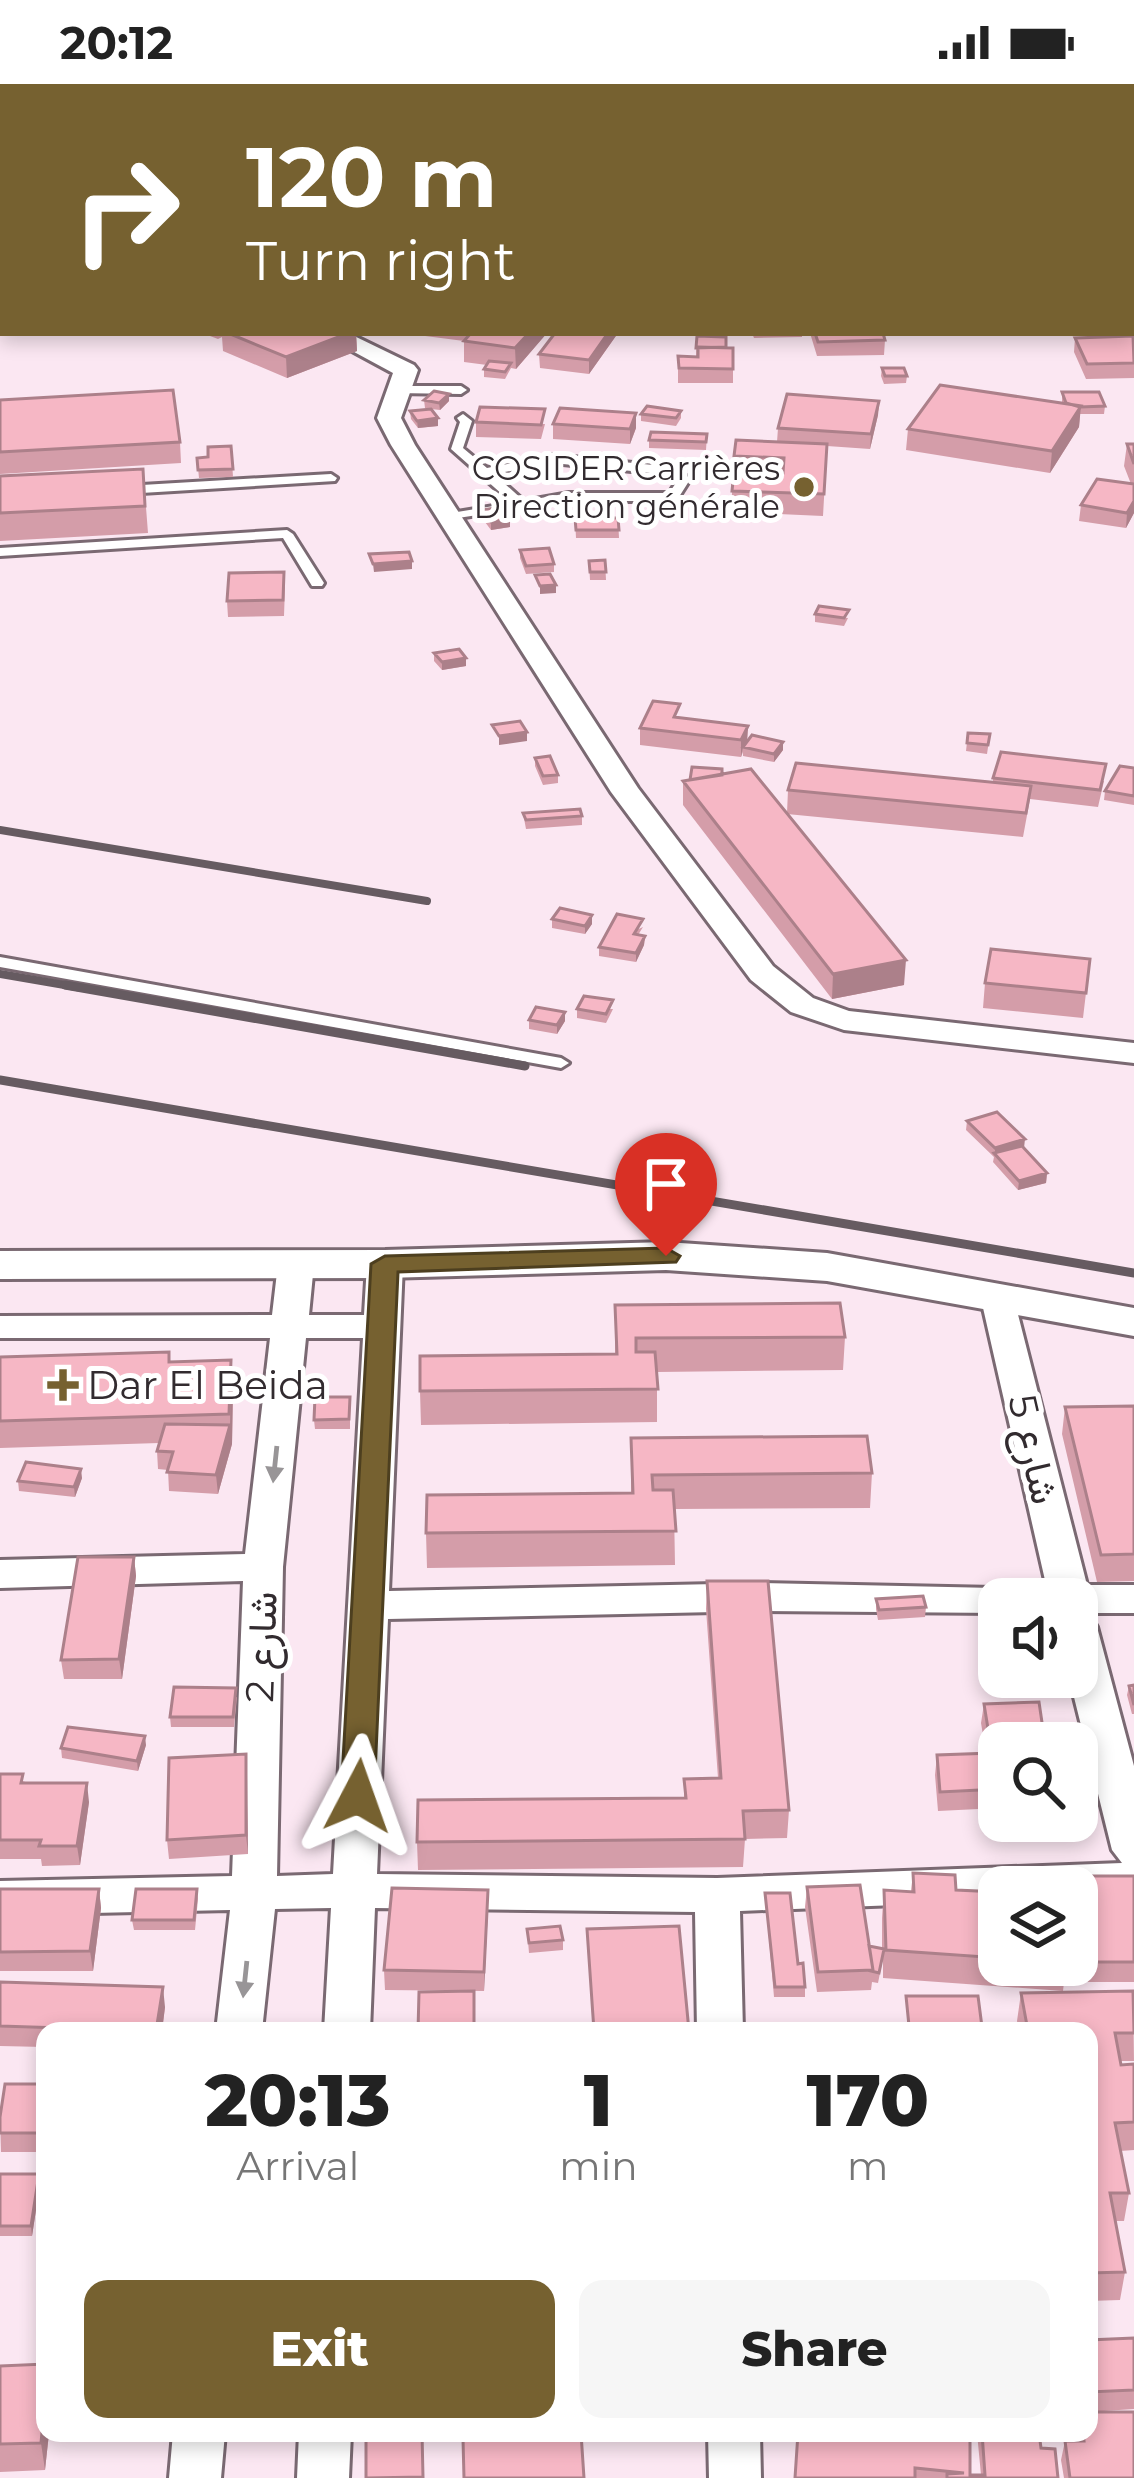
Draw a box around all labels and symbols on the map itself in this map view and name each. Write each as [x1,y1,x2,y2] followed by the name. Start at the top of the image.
[472,448,780,526] place label: COSIDER Carrières Direction générale
[791,474,817,500] marker: COSIDER Carrières Direction générale
[615,1133,717,1256] pin
[87,1361,328,1409] place label: Dar El Beida
[50,1372,76,1398] marker: Dar El Beida
[995,1390,1070,1509] street label: شارع 5
[265,1446,284,1483] one-way arrow
[235,1591,290,1703] street label: شارع 2
[295,1733,421,1859] position arrow
[235,1961,254,1998] one-way arrow

